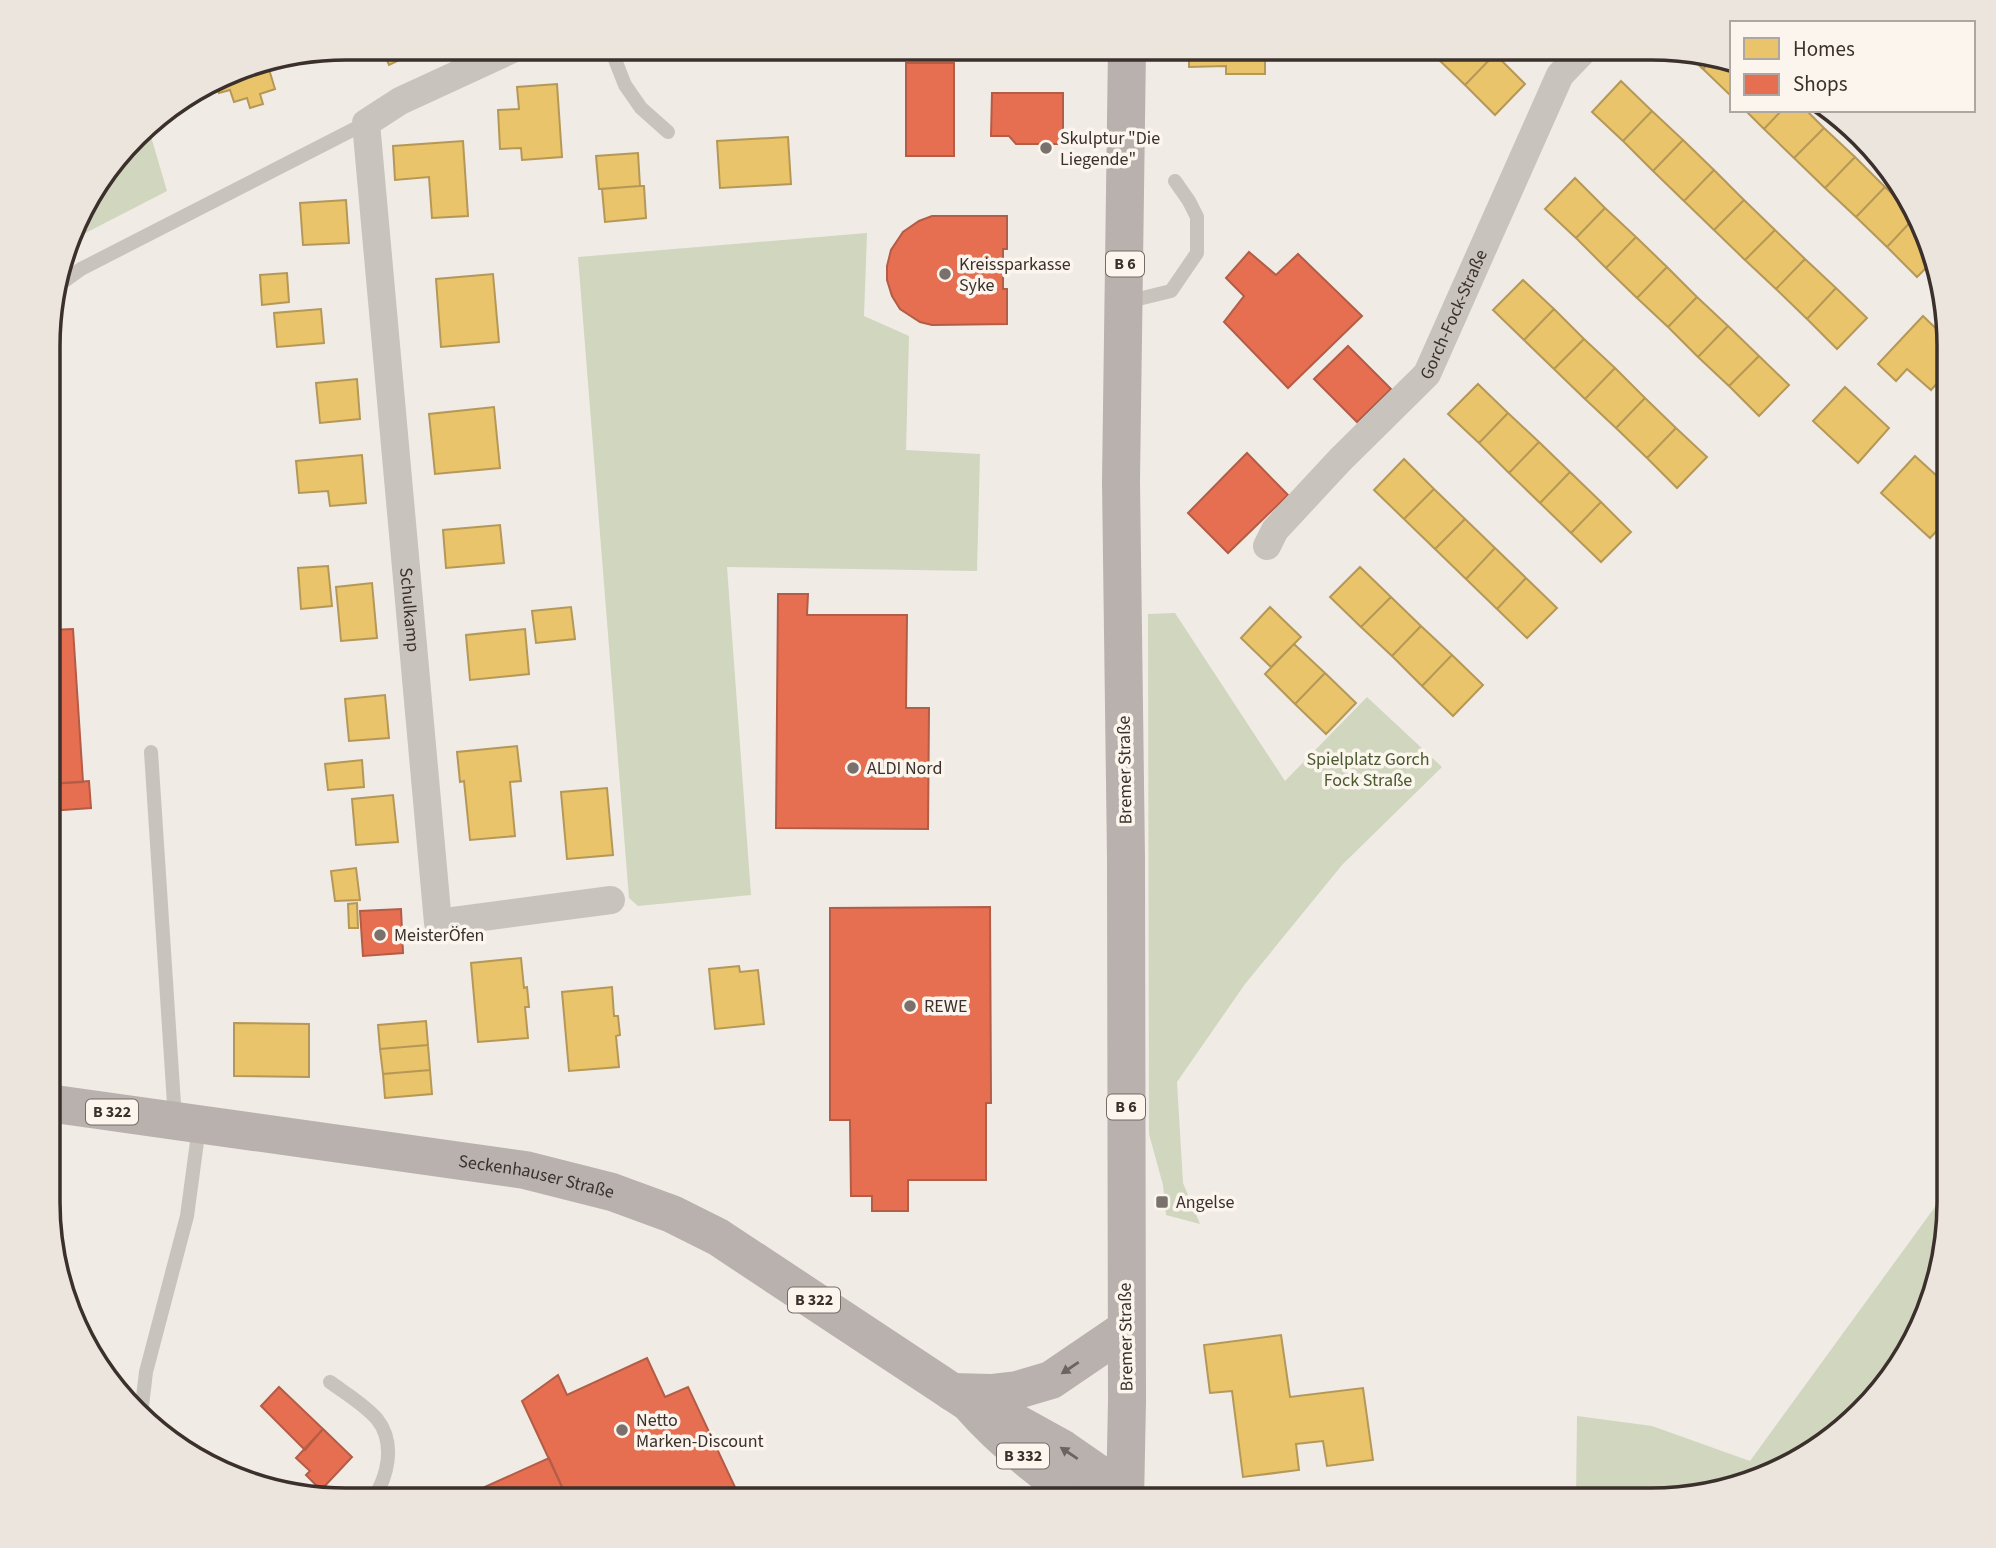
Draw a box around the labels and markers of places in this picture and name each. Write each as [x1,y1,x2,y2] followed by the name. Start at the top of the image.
[1060,126,1160,172] place label: Skulptur "Die Liegende"
[1038,140,1054,156] marker: Skulptur "Die Liegende"
[959,252,1071,298] place label: Kreissparkasse Syke
[937,266,953,282] marker: Kreissparkasse Syke
[867,756,942,781] place label: ALDI Nord
[845,760,861,776] marker: ALDI Nord
[394,923,484,948] place label: MeisterÖfen
[372,927,388,943] marker: MeisterÖfen
[924,994,967,1019] place label: REWE
[902,998,918,1014] marker: REWE
[1176,1190,1235,1215] place label: Angelse
[1154,1194,1170,1210] marker: Angelse
[636,1408,764,1454] place label: Netto Marken-Discount
[614,1422,630,1438] marker: Netto Marken-Discount

